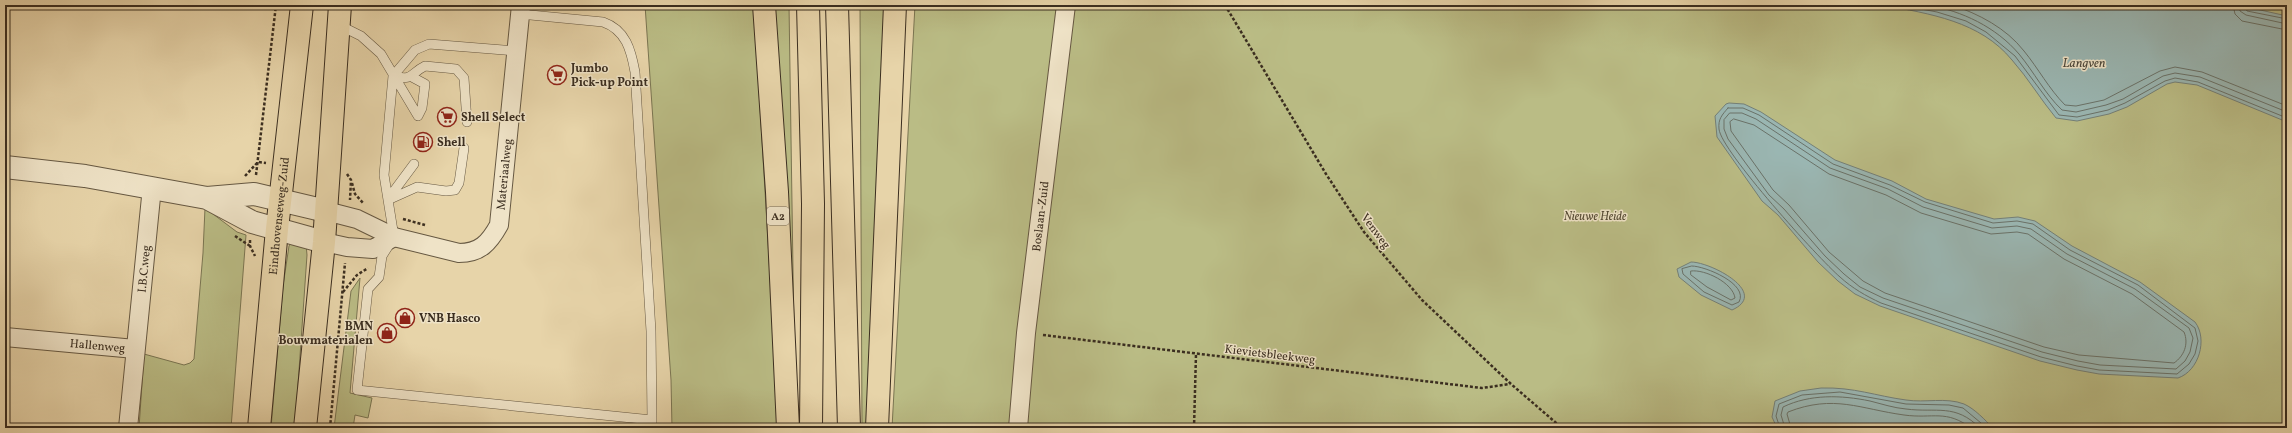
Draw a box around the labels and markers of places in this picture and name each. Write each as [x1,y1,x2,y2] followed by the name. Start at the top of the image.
[570,61,648,91] place label: Jumbo Pick-up Point
[546,64,568,86] supermarket icon: Jumbo Pick-up Point
[436,106,458,128] supermarket icon: Shell Select
[461,110,526,126] place label: Shell Select
[412,131,434,153] fuel station icon: Shell
[437,135,466,151] place label: Shell
[394,307,416,329] shop icon: VNB Hasco
[419,311,481,327] place label: VNB Hasco
[279,319,373,349] place label: BMN Bouwmaterialen
[376,322,398,344] shop icon: BMN Bouwmaterialen

